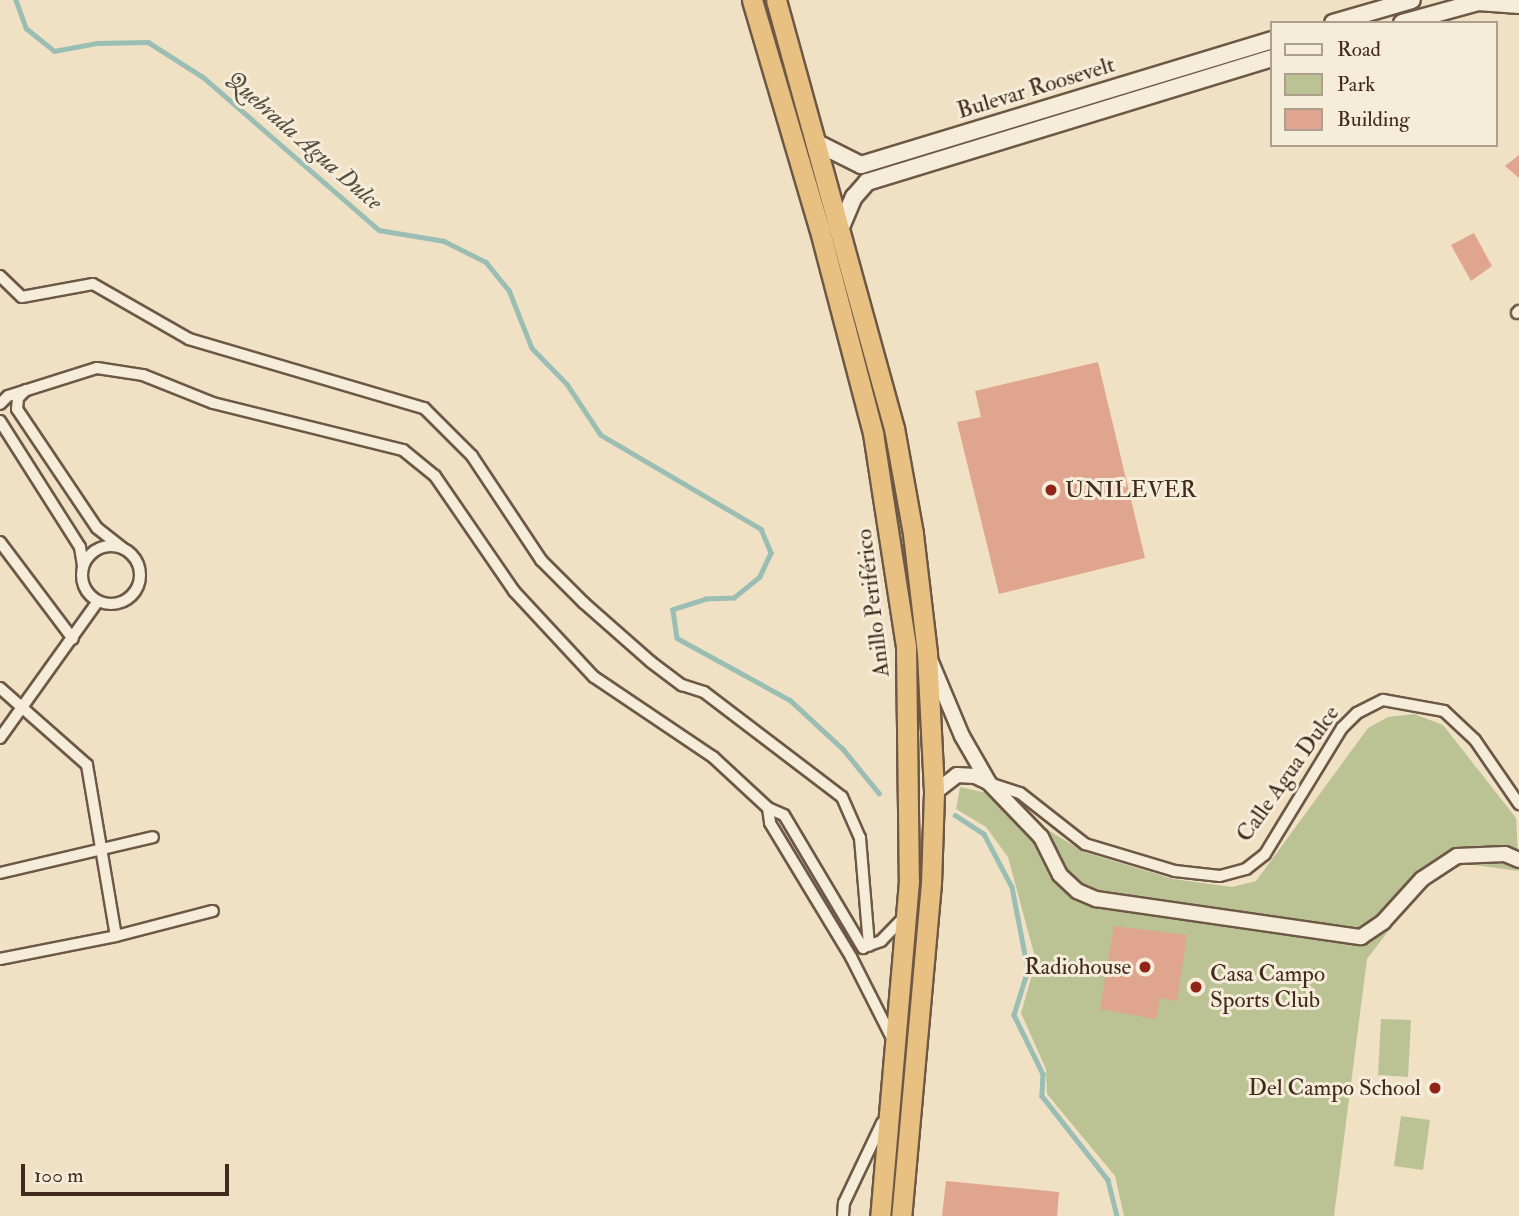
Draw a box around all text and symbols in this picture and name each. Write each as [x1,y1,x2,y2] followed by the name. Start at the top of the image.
[1270,21,1498,147] legend
[1337,36,1381,63] text: Road
[954,51,1118,125] street label: Bulevar Roosevelt
[220,65,388,217] water label: Quebrada Agua Dulce
[1337,71,1375,98] text: Park
[1337,106,1410,133] text: Building
[1065,476,1196,504] place label: UNILEVER
[1043,482,1059,498] marker: UNILEVER
[850,527,896,679] street label: Anillo Periférico
[1231,701,1345,847] street label: Calle Agua Dulce
[1024,953,1131,981] place label: Radiohouse
[1137,959,1153,975] marker: Radiohouse
[1210,960,1325,1014] place label: Casa Campo Sports Club
[1188,979,1204,995] marker: Casa Campo Sports Club
[1248,1074,1421,1102] place label: Del Campo School
[1427,1080,1443,1096] marker: Del Campo School
[24,1150,233,1194] scale bar
[34,1162,84,1189] text: 100 m

